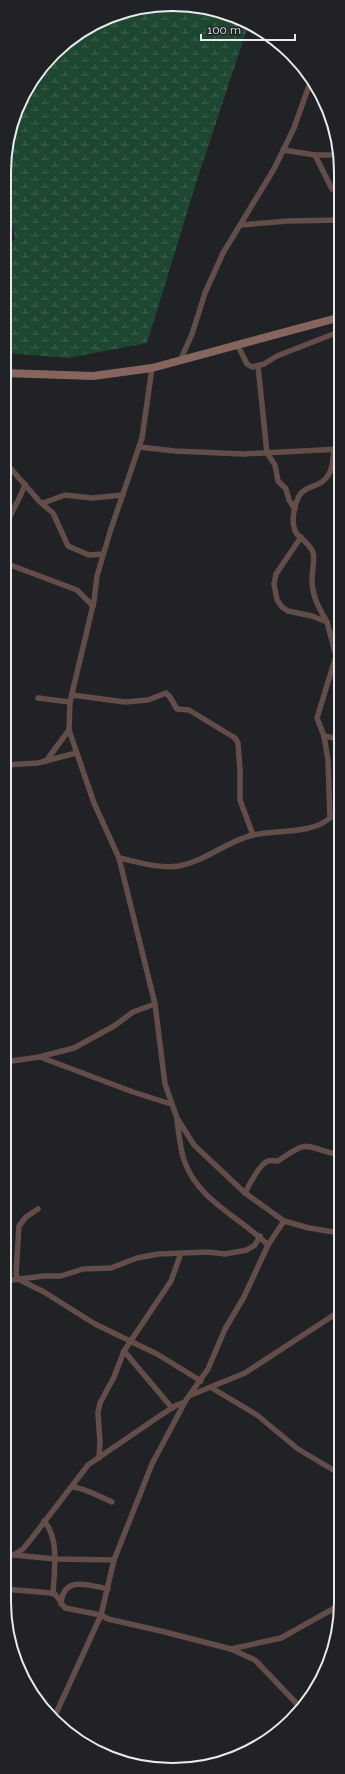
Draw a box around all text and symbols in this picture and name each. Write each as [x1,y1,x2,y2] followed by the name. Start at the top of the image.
[201,16,295,42] scale bar
[207,23,241,37] text: 100 m

